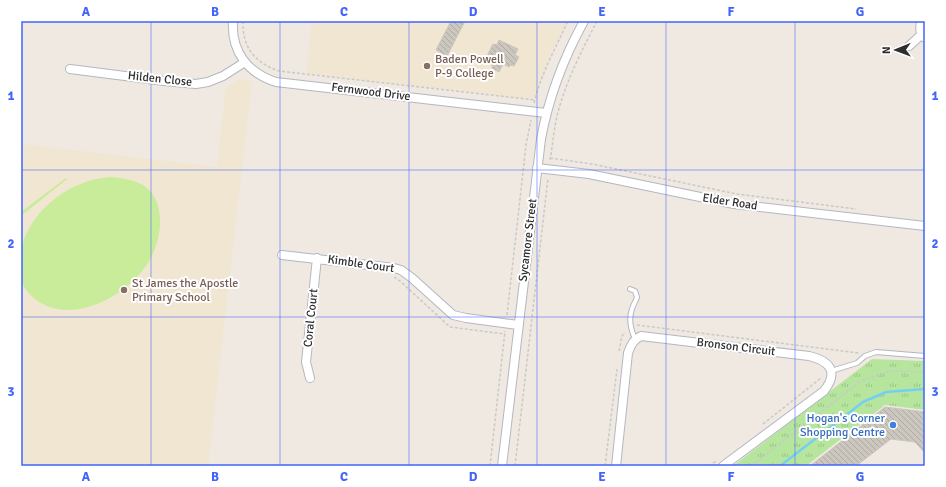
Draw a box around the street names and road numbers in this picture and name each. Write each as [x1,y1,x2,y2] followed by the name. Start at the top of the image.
[127,68,193,90] street label: Hilden Close
[331,80,411,104] street label: Fernwood Drive
[701,190,759,214] street label: Elder Road
[515,198,541,282] street label: Sycamore Street
[327,252,395,276] street label: Kimble Court
[300,288,322,348] street label: Coral Court
[696,335,776,359] street label: Bronson Circuit

